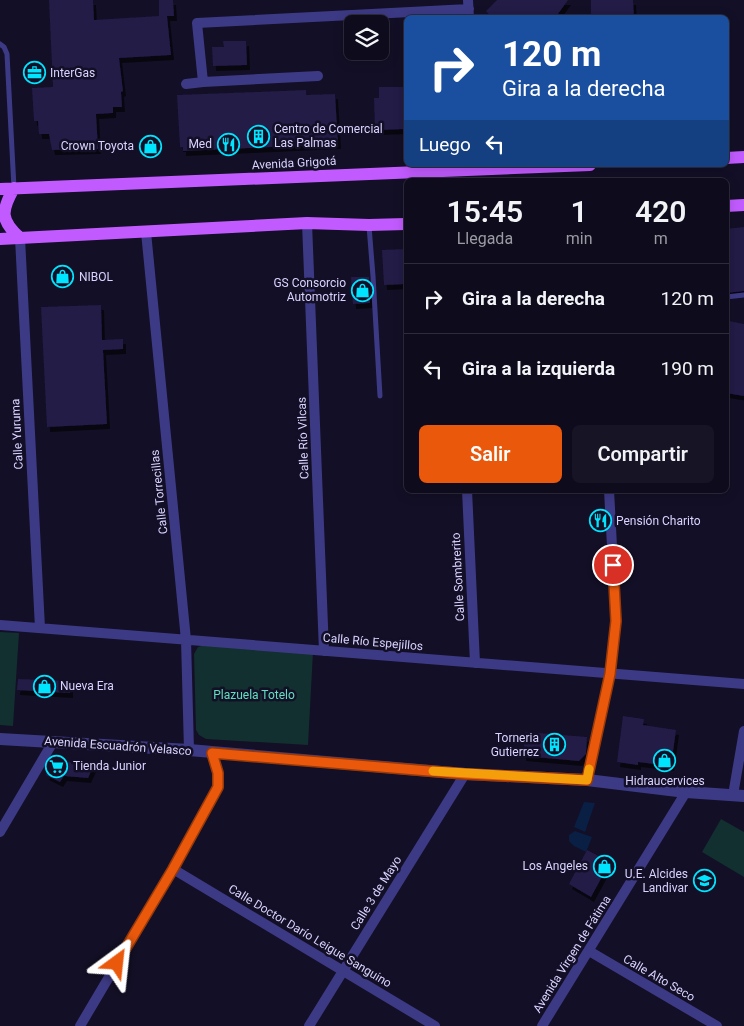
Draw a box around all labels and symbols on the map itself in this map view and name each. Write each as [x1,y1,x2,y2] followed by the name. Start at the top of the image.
[22,61,46,85] office icon: InterGas
[50,66,95,80] place label: InterGas
[274,122,383,150] place label: Centro de Comercial Las Palmas
[246,124,270,148] building icon: Centro de Comercial Las Palmas
[216,132,240,156] restaurant icon: Med
[138,134,162,158] shop icon: Crown Toyota
[188,137,212,151] place label: Med
[61,139,134,153] place label: Crown Toyota
[251,154,337,172] street label: Avenida Grigotá
[51,265,75,289] shop icon: NIBOL
[79,270,114,284] place label: NIBOL
[273,276,346,304] place label: GS Consorcio Automotriz
[350,278,374,302] shop icon: GS Consorcio Automotriz
[295,397,311,479] street label: Calle Río Vilcas
[8,398,26,470] street label: Calle Yuruma
[148,449,170,535] street label: Calle Torrecillas
[588,509,612,533] restaurant icon: Pensión Charito
[616,514,701,528] place label: Pensión Charito
[449,532,467,622] street label: Calle Sombrerito
[592,544,634,586] pin
[322,631,424,653] street label: Calle Río Espejillos
[32,674,56,698] shop icon: Nueva Era
[60,679,114,693] place label: Nueva Era
[213,688,295,702] park label: Plazuela Totelo
[491,731,539,759] place label: Torneria Gutierrez
[543,733,567,757] building icon: Torneria Gutierrez
[44,734,192,758] street label: Avenida Escuadrón Velasco
[653,748,677,772] shop icon: Hidraucervices
[45,754,69,778] supermarket icon: Tienda Junior
[73,759,146,773] place label: Tienda Junior
[625,774,705,788] place label: Hidraucervices
[348,853,404,933] street label: Calle 3 de Mayo
[592,854,616,878] shop icon: Los Angeles
[522,859,588,873] place label: Los Angeles
[625,867,688,895] place label: U.E. Alcides Landivar
[692,869,716,893] school or university icon: U.E. Alcides Landivar
[226,882,394,990] street label: Calle Doctor Darío Leigue Sanguino
[530,893,614,1015] street label: Avenida Virgen de Fátima
[90,936,142,988] position arrow
[621,952,697,1004] street label: Calle Alto Seco

